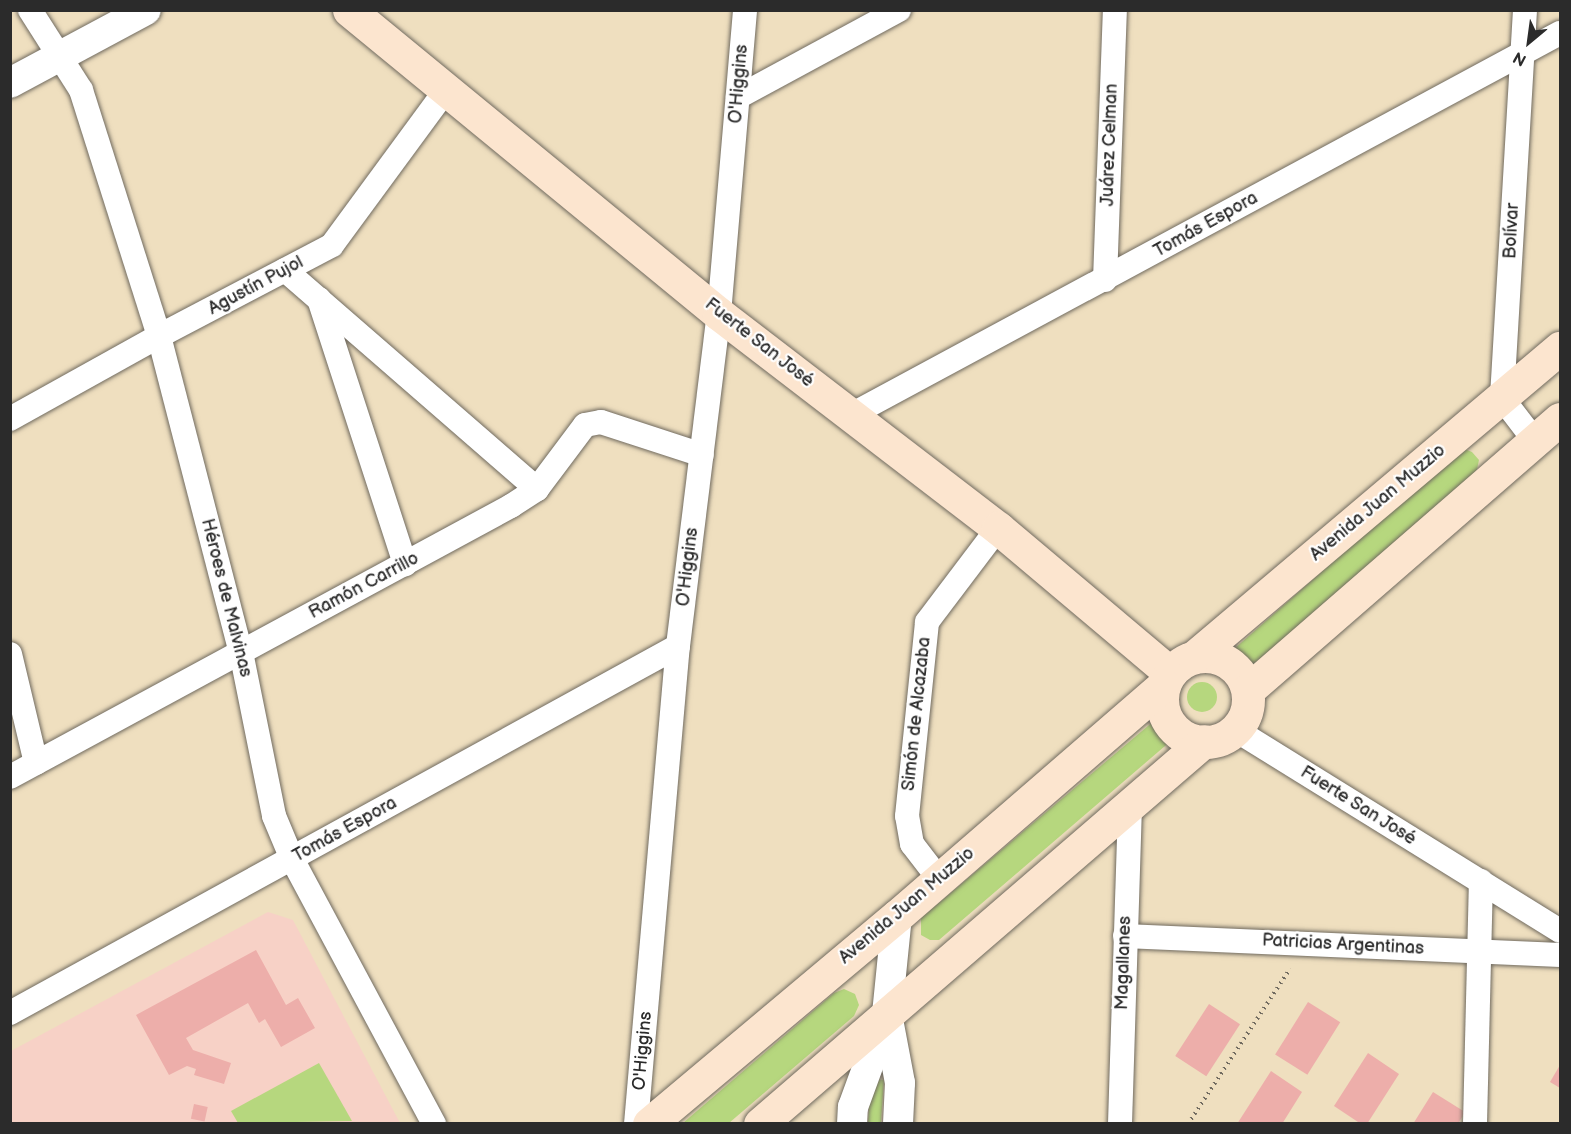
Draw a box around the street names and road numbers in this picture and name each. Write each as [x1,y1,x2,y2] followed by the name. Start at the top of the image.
[725,44,753,124] street label: O'Higgins
[1097,83,1123,207] street label: Juárez Celman
[1150,187,1262,263] street label: Tomás Espora
[1500,202,1524,260] street label: Bolívar
[205,252,307,320] street label: Agustín Pujol
[700,293,818,393] street label: Fuerte San José
[1305,440,1451,566] street label: Avenida Juan Muzzio
[196,517,256,679] street label: Héroes de Malvinas
[672,526,704,608] street label: O'Higgins
[305,548,423,624] street label: Ramón Carrillo
[898,636,936,792] street label: Simón de Alcazaba
[1296,761,1420,851] street label: Fuerte San José
[289,792,401,868] street label: Tomás Espora
[834,843,980,969] street label: Avenida Juan Muzzio
[1112,916,1136,1010] street label: Magallanes
[1261,930,1425,960] street label: Patricias Argentinas
[629,1011,657,1091] street label: O'Higgins

